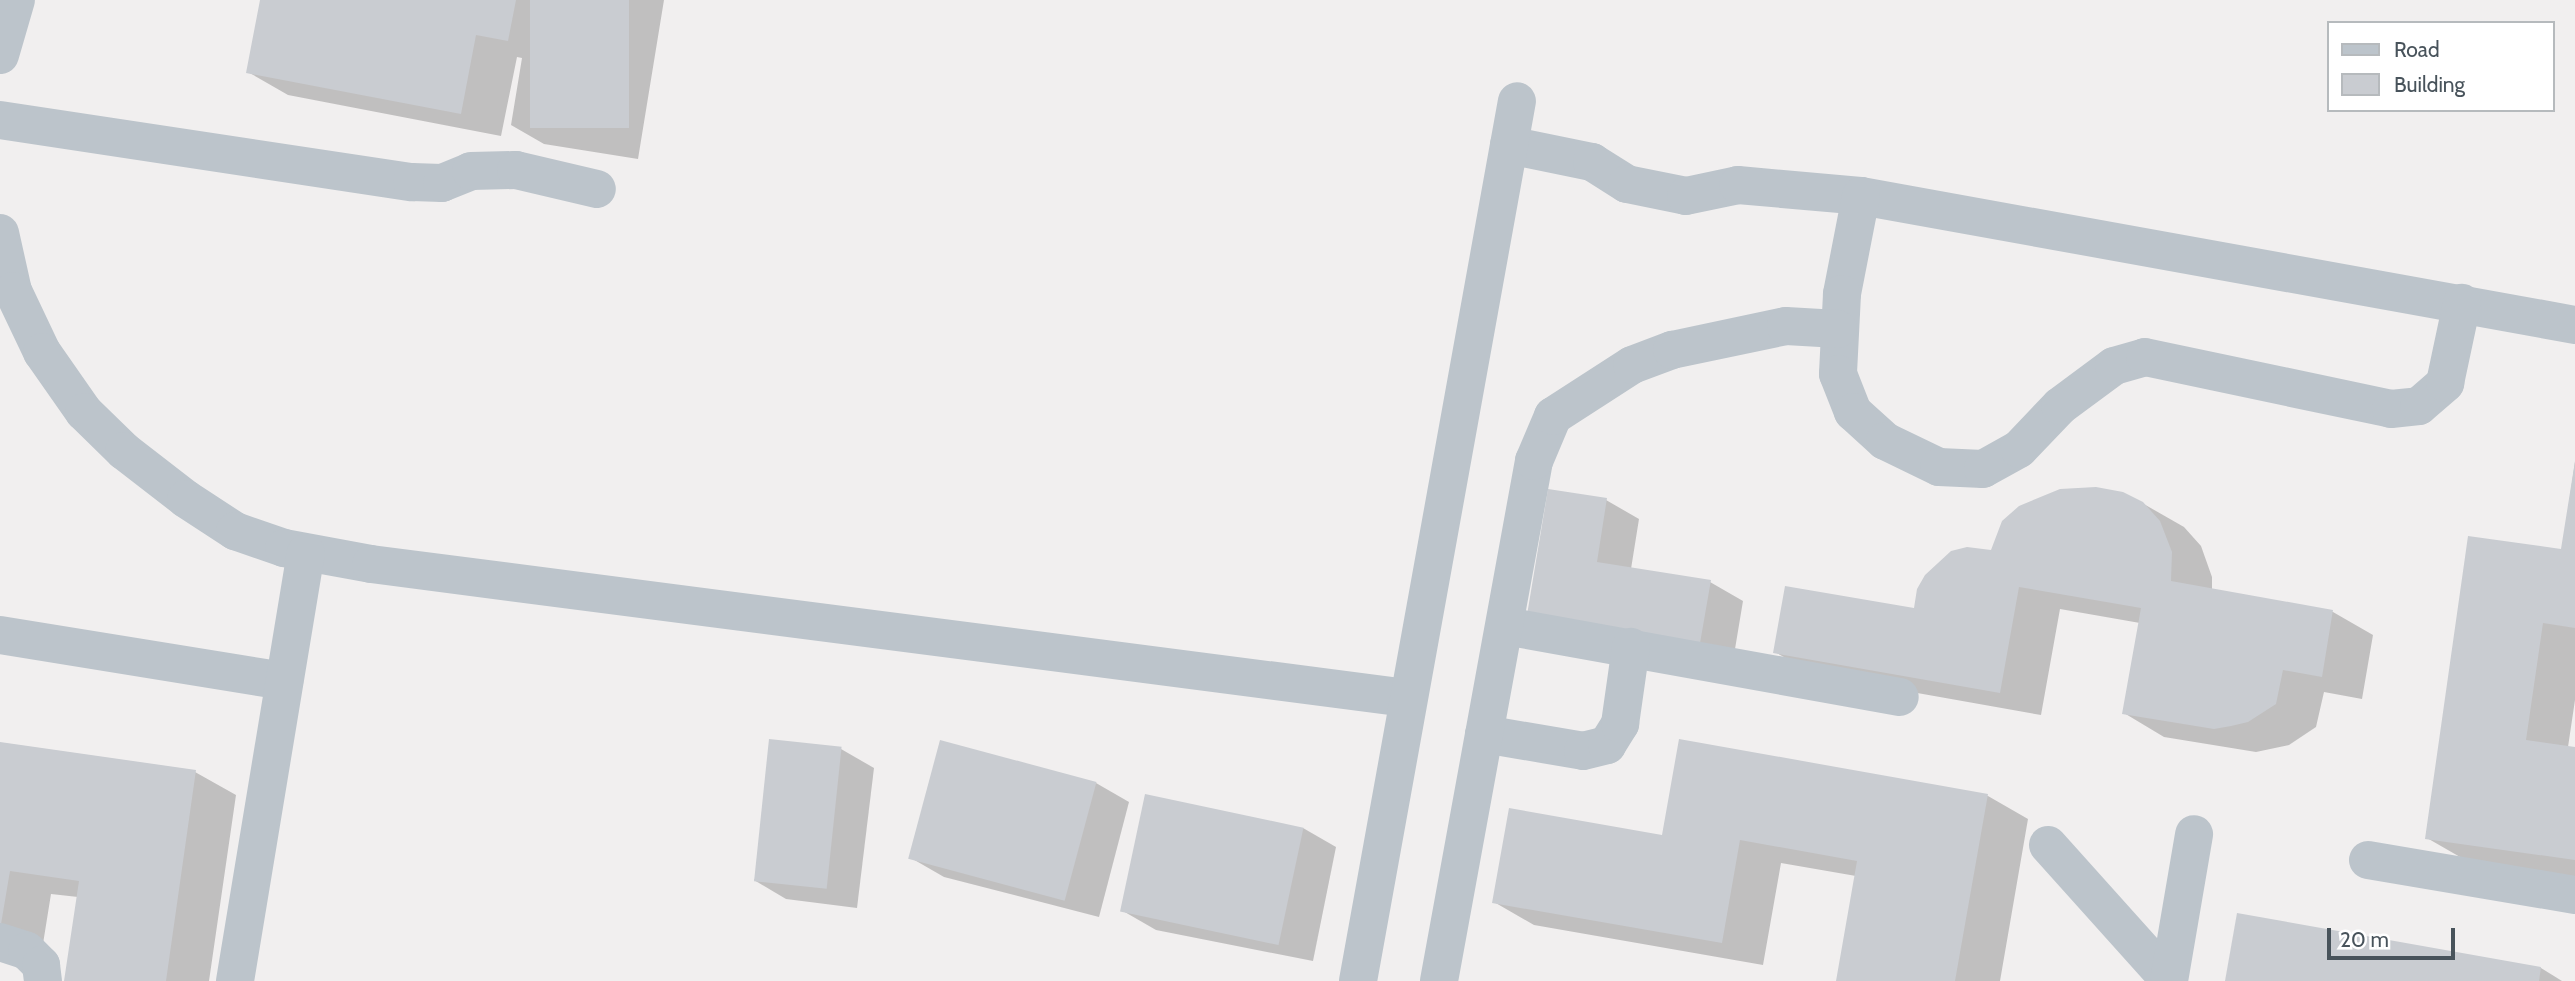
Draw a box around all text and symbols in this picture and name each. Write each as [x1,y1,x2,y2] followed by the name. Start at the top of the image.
[2326,21,2554,112] legend
[2394,37,2440,62] text: Road
[2394,72,2465,97] text: Building
[2330,914,2458,958] scale bar
[2340,927,2389,952] text: 20 m

